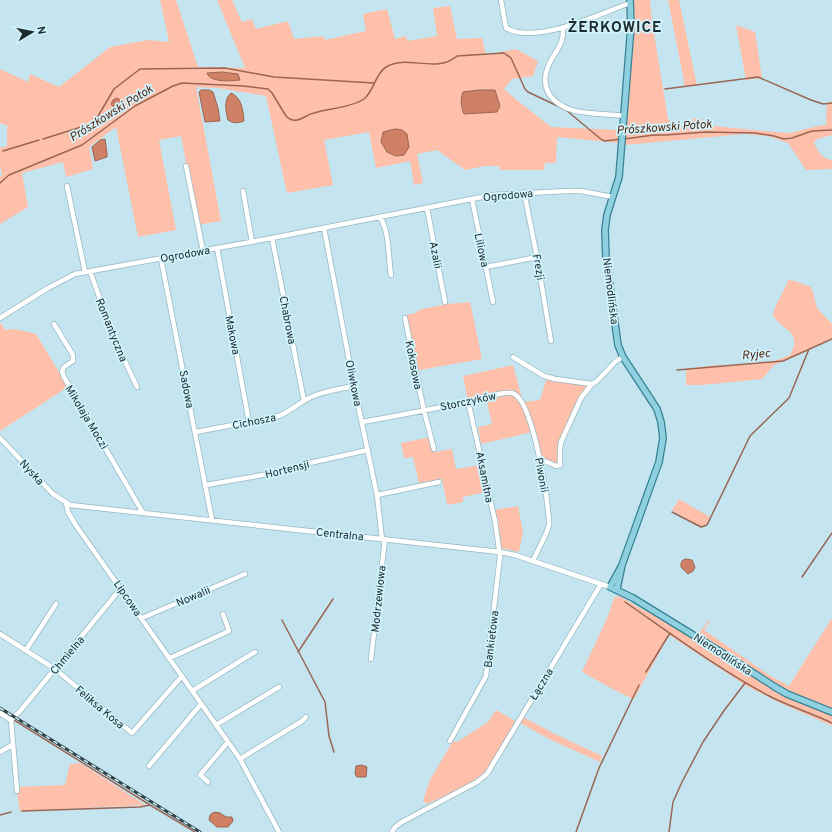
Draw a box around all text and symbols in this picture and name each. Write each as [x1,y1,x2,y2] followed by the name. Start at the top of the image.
[12,12,52,52] north arrow
[568,18,662,38] district label: ŻERKOWICE
[33,25,48,36] text: N
[67,81,157,146] water label: Prószkowski Potok
[616,117,713,139] water label: Prószkowski Potok
[482,187,534,205] street label: Ogrodowa
[471,232,491,269] street label: Liliowa
[426,240,444,270] street label: Azalii
[159,244,211,266] street label: Ogrodowa
[529,253,547,281] street label: Frezji
[599,257,621,325] street label: Niemodlińska
[275,295,299,346] street label: Chabrowa
[92,297,130,364] street label: Romantyczna
[221,315,243,356] street label: Makowa
[401,340,425,391] street label: Kokosowa
[741,346,771,364] water label: Ryjec
[342,359,364,408] street label: Oliwkowa
[175,369,197,410] street label: Sadowa
[62,383,111,452] street label: Mikołaja Moczi
[439,389,498,415] street label: Storczyków
[231,411,277,433] street label: Cichosza
[472,450,496,504] street label: Aksamitna
[16,457,47,489] street label: Nyska
[531,457,551,494] street label: Piwonii
[264,458,311,482] street label: Hortensji
[315,526,365,544] street label: Centralna
[369,565,389,633] street label: Modrzewiowa
[110,578,144,619] street label: Lipcowa
[174,583,213,610] street label: Nowalii
[482,610,502,669] street label: Bankietowa
[691,631,755,679] street label: Niemodlińska
[47,633,88,678] street label: Chmielna
[527,666,557,703] street label: Łączna
[72,683,127,732] street label: Feliksa Kosa

